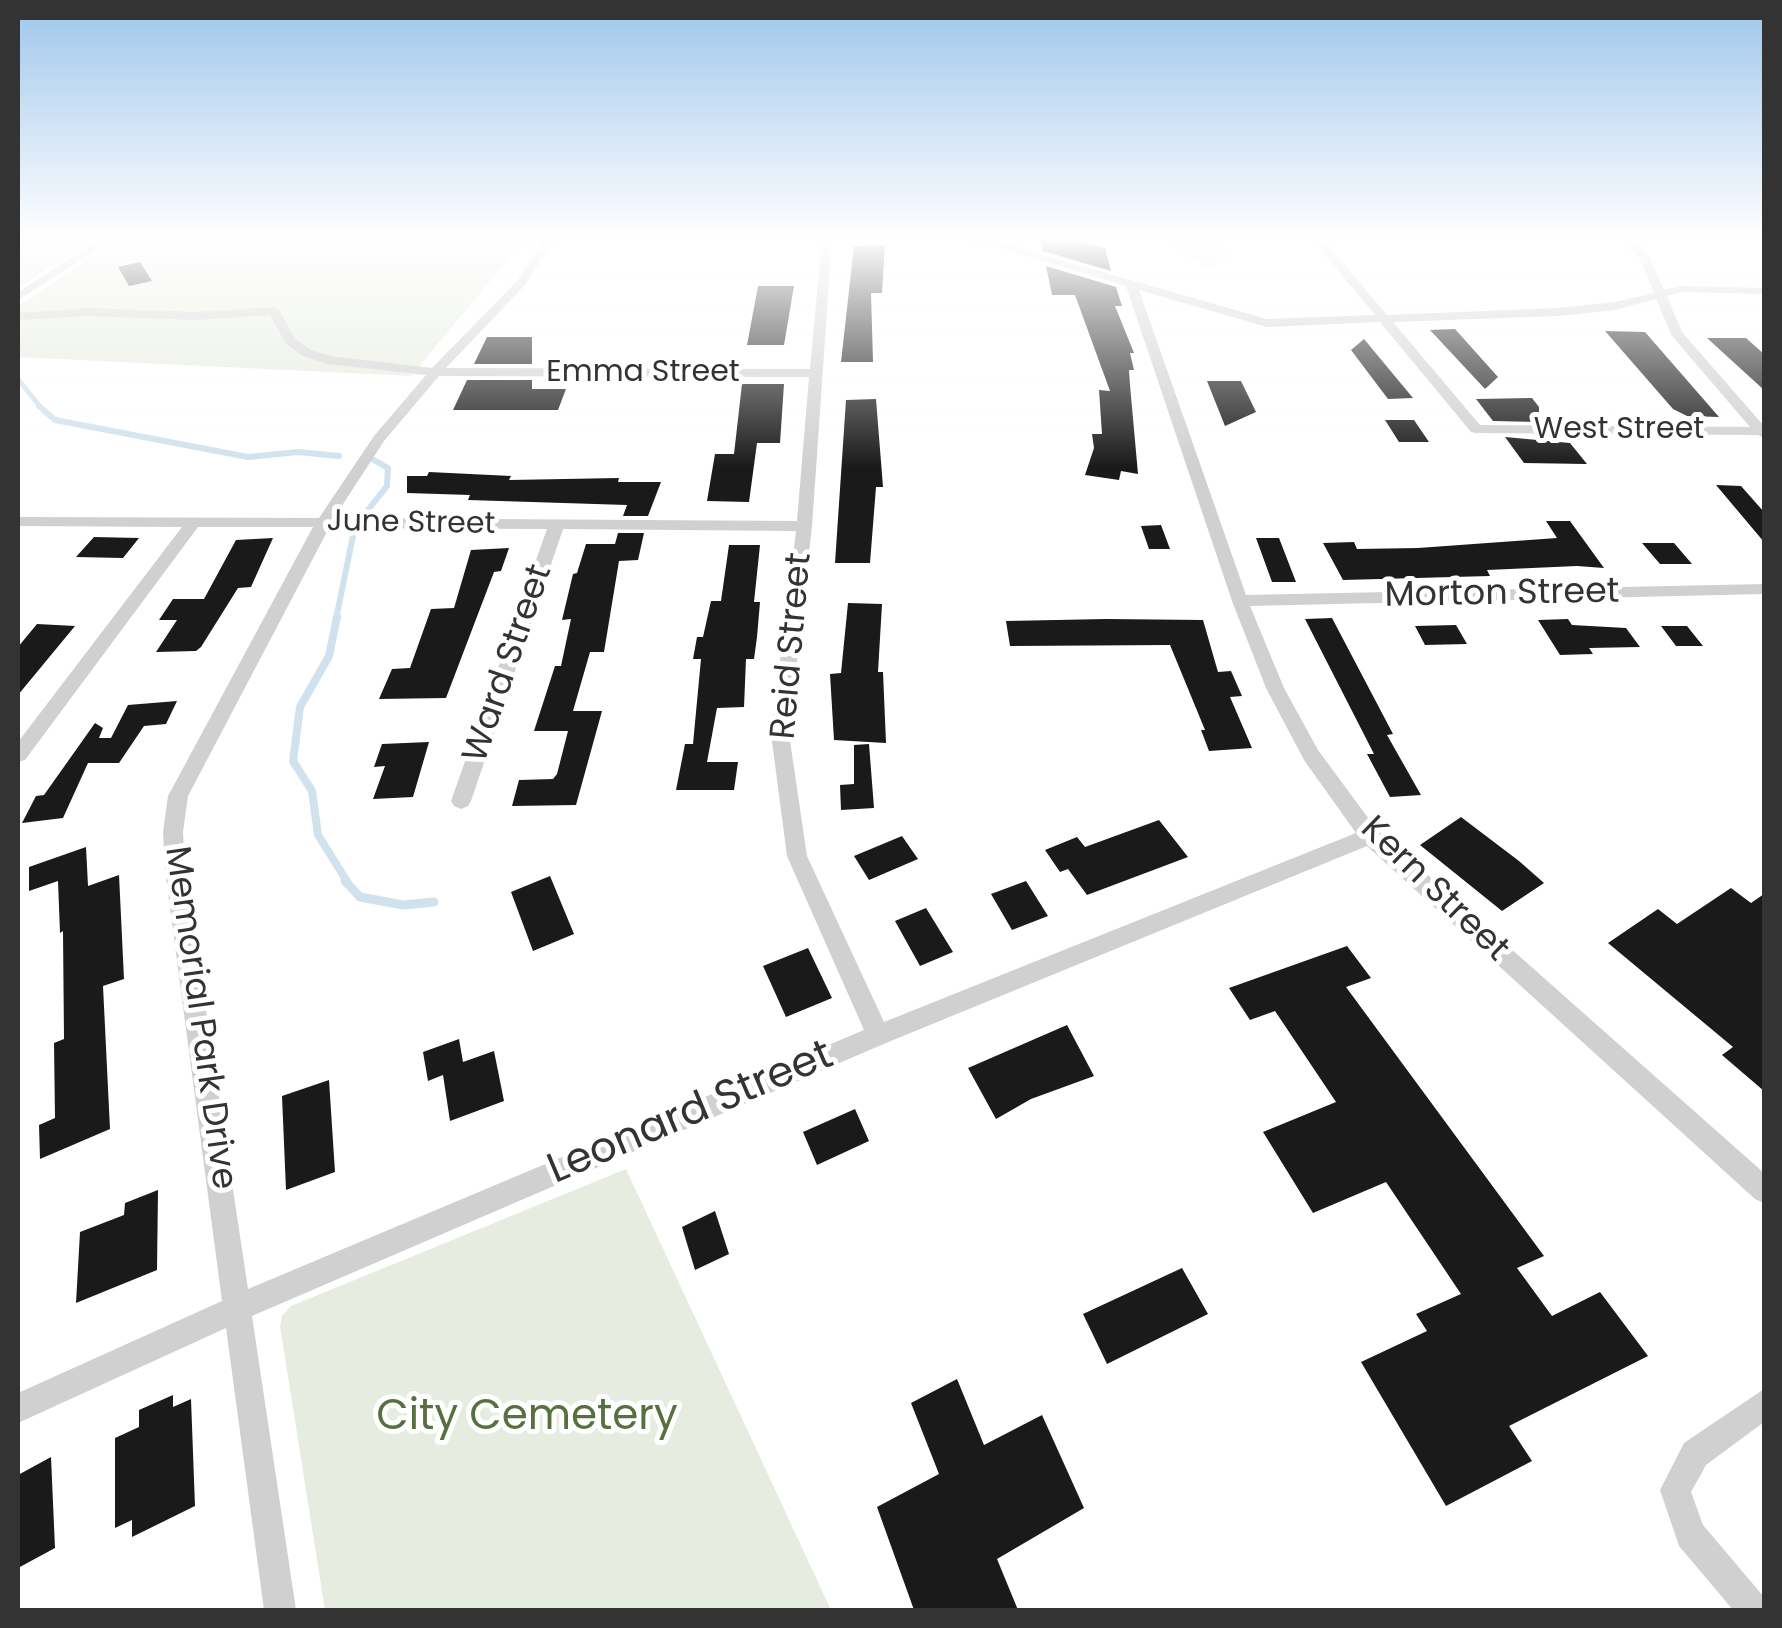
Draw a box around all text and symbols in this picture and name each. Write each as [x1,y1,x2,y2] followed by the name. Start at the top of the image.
[546,355,740,391] street label: Emma Street
[1534,412,1704,448] street label: West Street
[326,505,496,543] street label: June Street
[764,551,822,741] street label: Reid Street
[456,560,562,768] street label: Ward Street
[1384,572,1620,618] street label: Morton Street
[1351,809,1517,971] street label: Kern Street
[154,844,244,1192] street label: Memorial Park Drive
[541,1031,841,1197] street label: Leonard Street
[376,1393,678,1443] park label: City Cemetery

